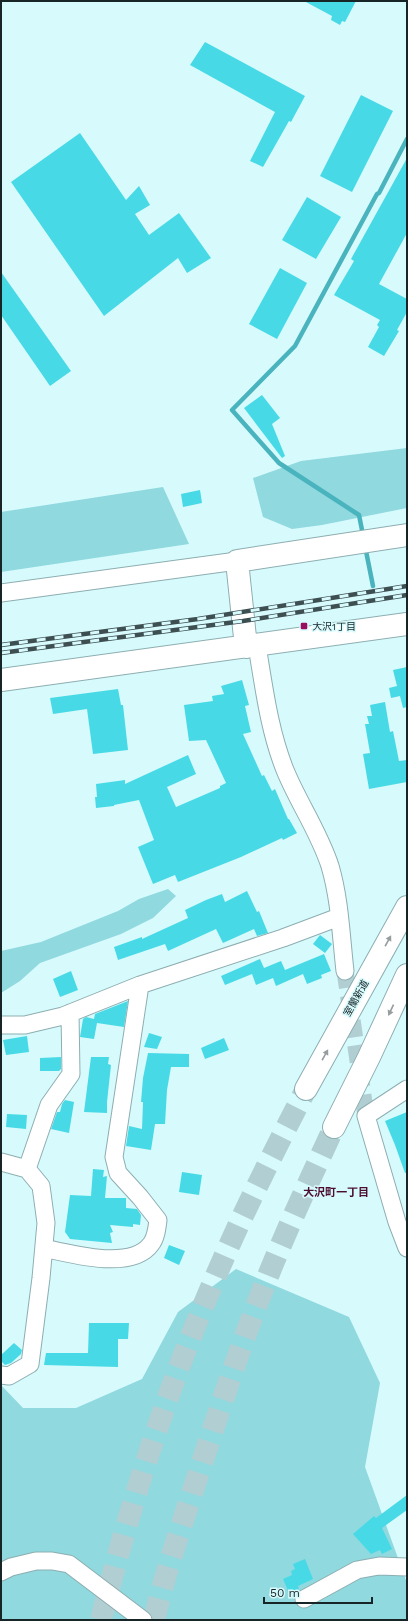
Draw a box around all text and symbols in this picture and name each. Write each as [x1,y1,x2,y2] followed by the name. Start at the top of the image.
[299,621,309,631] marker: 大沢1丁目
[312,621,356,632] place label: 大沢1丁目
[385,935,391,947] one-way arrow
[341,978,371,1018] street label: 室蘭新道
[388,1005,394,1016] one-way arrow
[321,1049,328,1061] one-way arrow
[303,1186,369,1199] district label: 大沢町一丁目
[264,1579,372,1605] scale bar
[270,1586,300,1600] text: 50 m

